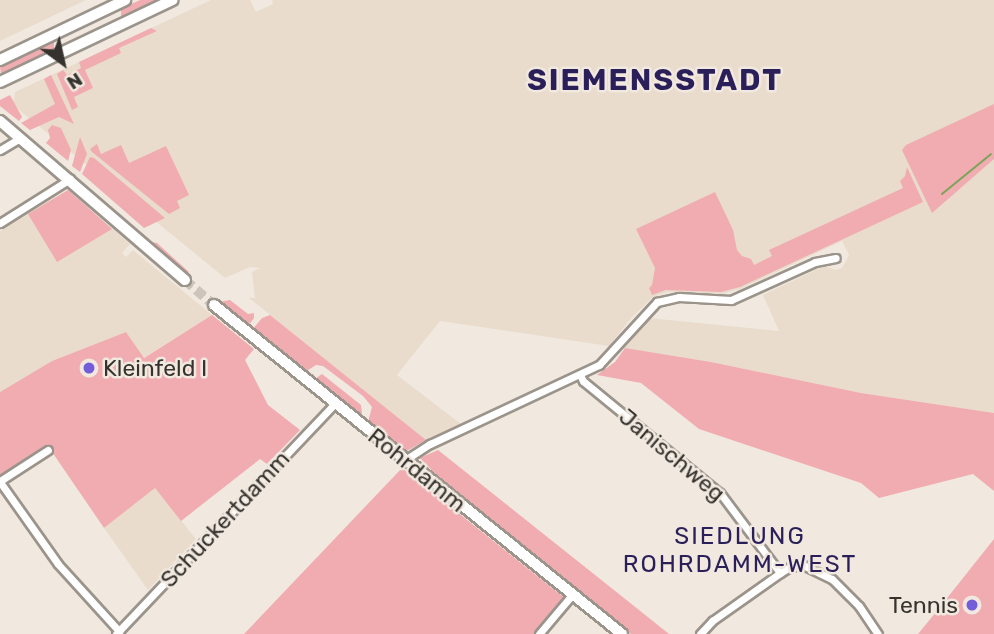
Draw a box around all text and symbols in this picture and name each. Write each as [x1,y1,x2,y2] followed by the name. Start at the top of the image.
[28,28,98,98] north arrow
[528,62,782,98] district label: SIEMENSSTADT
[63,68,87,94] text: N
[103,354,207,382] place label: Kleinfeld I
[81,360,97,376] marker: Kleinfeld I
[613,403,731,507] street label: Janischweg
[363,422,471,518] street label: Rohrdamm
[155,445,295,593] street label: Schuckertdamm
[624,523,856,579] district label: SIEDLUNG ROHRDAMM-WEST
[889,591,958,619] place label: Tennis
[964,597,980,613] marker: Tennis

